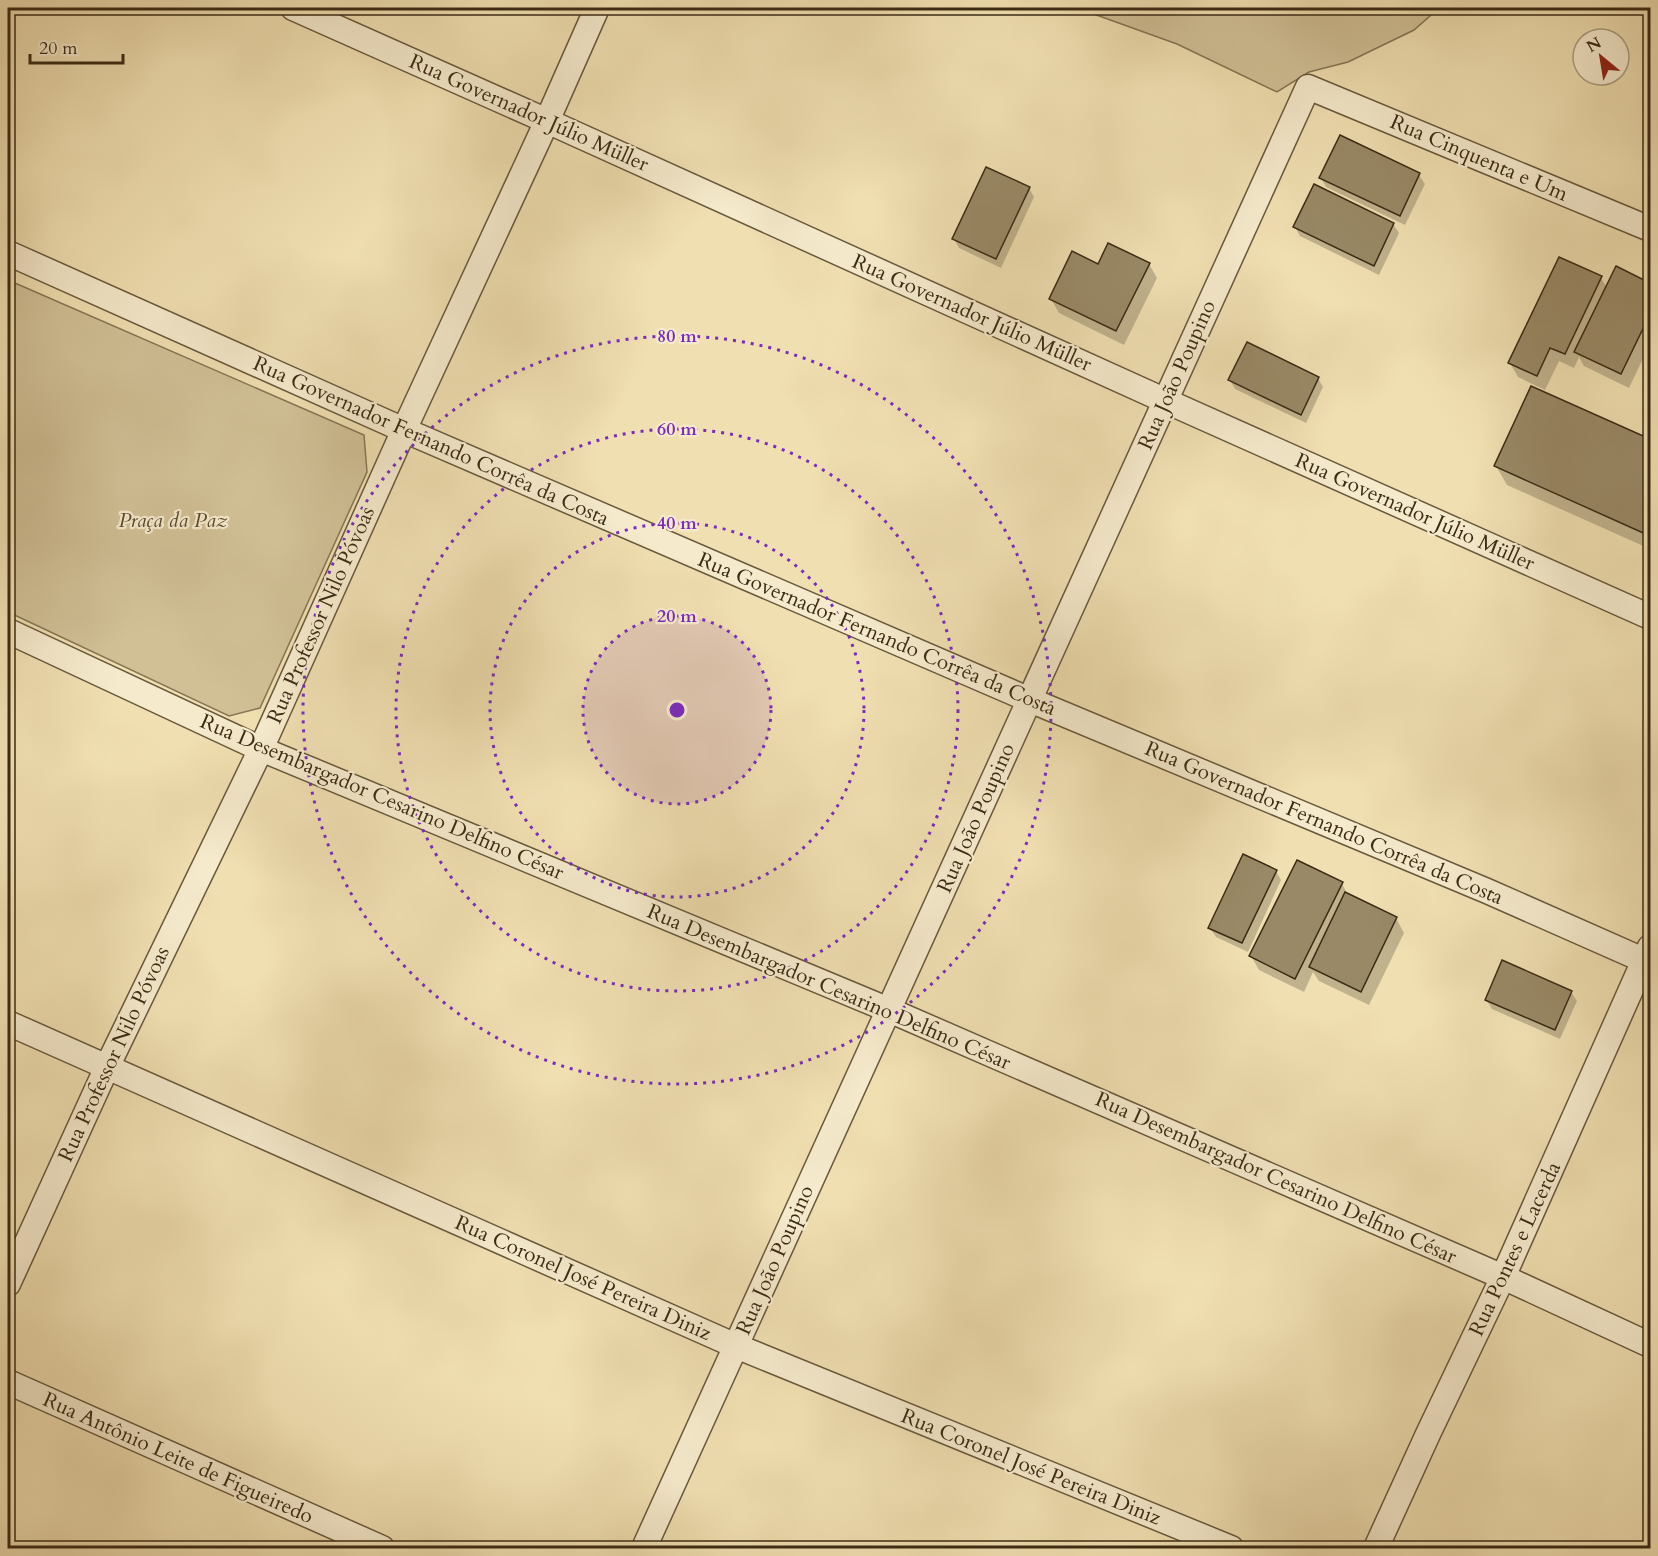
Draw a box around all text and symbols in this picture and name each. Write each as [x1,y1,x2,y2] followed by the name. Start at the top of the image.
[30,27,123,65] scale bar
[1571,27,1631,87] north arrow
[1582,32,1606,58] text: N
[39,36,78,61] text: 20 m
[405,47,654,179] street label: Rua Governador Júlio Müller
[1386,107,1572,209] street label: Rua Cinquenta e Um
[848,247,1097,379] street label: Rua Governador Júlio Müller
[1131,296,1223,454] street label: Rua João Poupino
[657,324,697,349] text: 80 m
[248,349,614,533] street label: Rua Governador Fernando Corrêa da Costa
[657,417,697,442] text: 60 m
[1291,446,1540,578] street label: Rua Governador Júlio Müller
[260,502,382,728] street label: Rua Professor Nilo Póvoas
[118,506,228,535] park label: Praça da Paz
[657,511,697,536] text: 40 m
[693,545,1061,723] street label: Rua Governador Fernando Corrêa da Costa
[657,604,697,629] text: 20 m
[667,700,687,720] centre of rings
[196,707,569,887] street label: Rua Desembargador Cesarino Delfino César
[1140,734,1508,912] street label: Rua Governador Fernando Corrêa da Costa
[930,739,1022,897] street label: Rua João Poupino
[643,897,1016,1077] street label: Rua Desembargador Cesarino Delfino César
[51,941,177,1167] street label: Rua Professor Nilo Póvoas
[1091,1085,1462,1271] street label: Rua Desembargador Cesarino Delfino César
[1462,1157,1568,1341] street label: Rua Pontes e Lacerda
[729,1181,821,1339] street label: Rua João Poupino
[450,1208,716,1348] street label: Rua Coronel José Pereira Diniz
[38,1385,318,1531] street label: Rua Antônio Leite de Figueiredo
[897,1401,1166,1533] street label: Rua Coronel José Pereira Diniz

